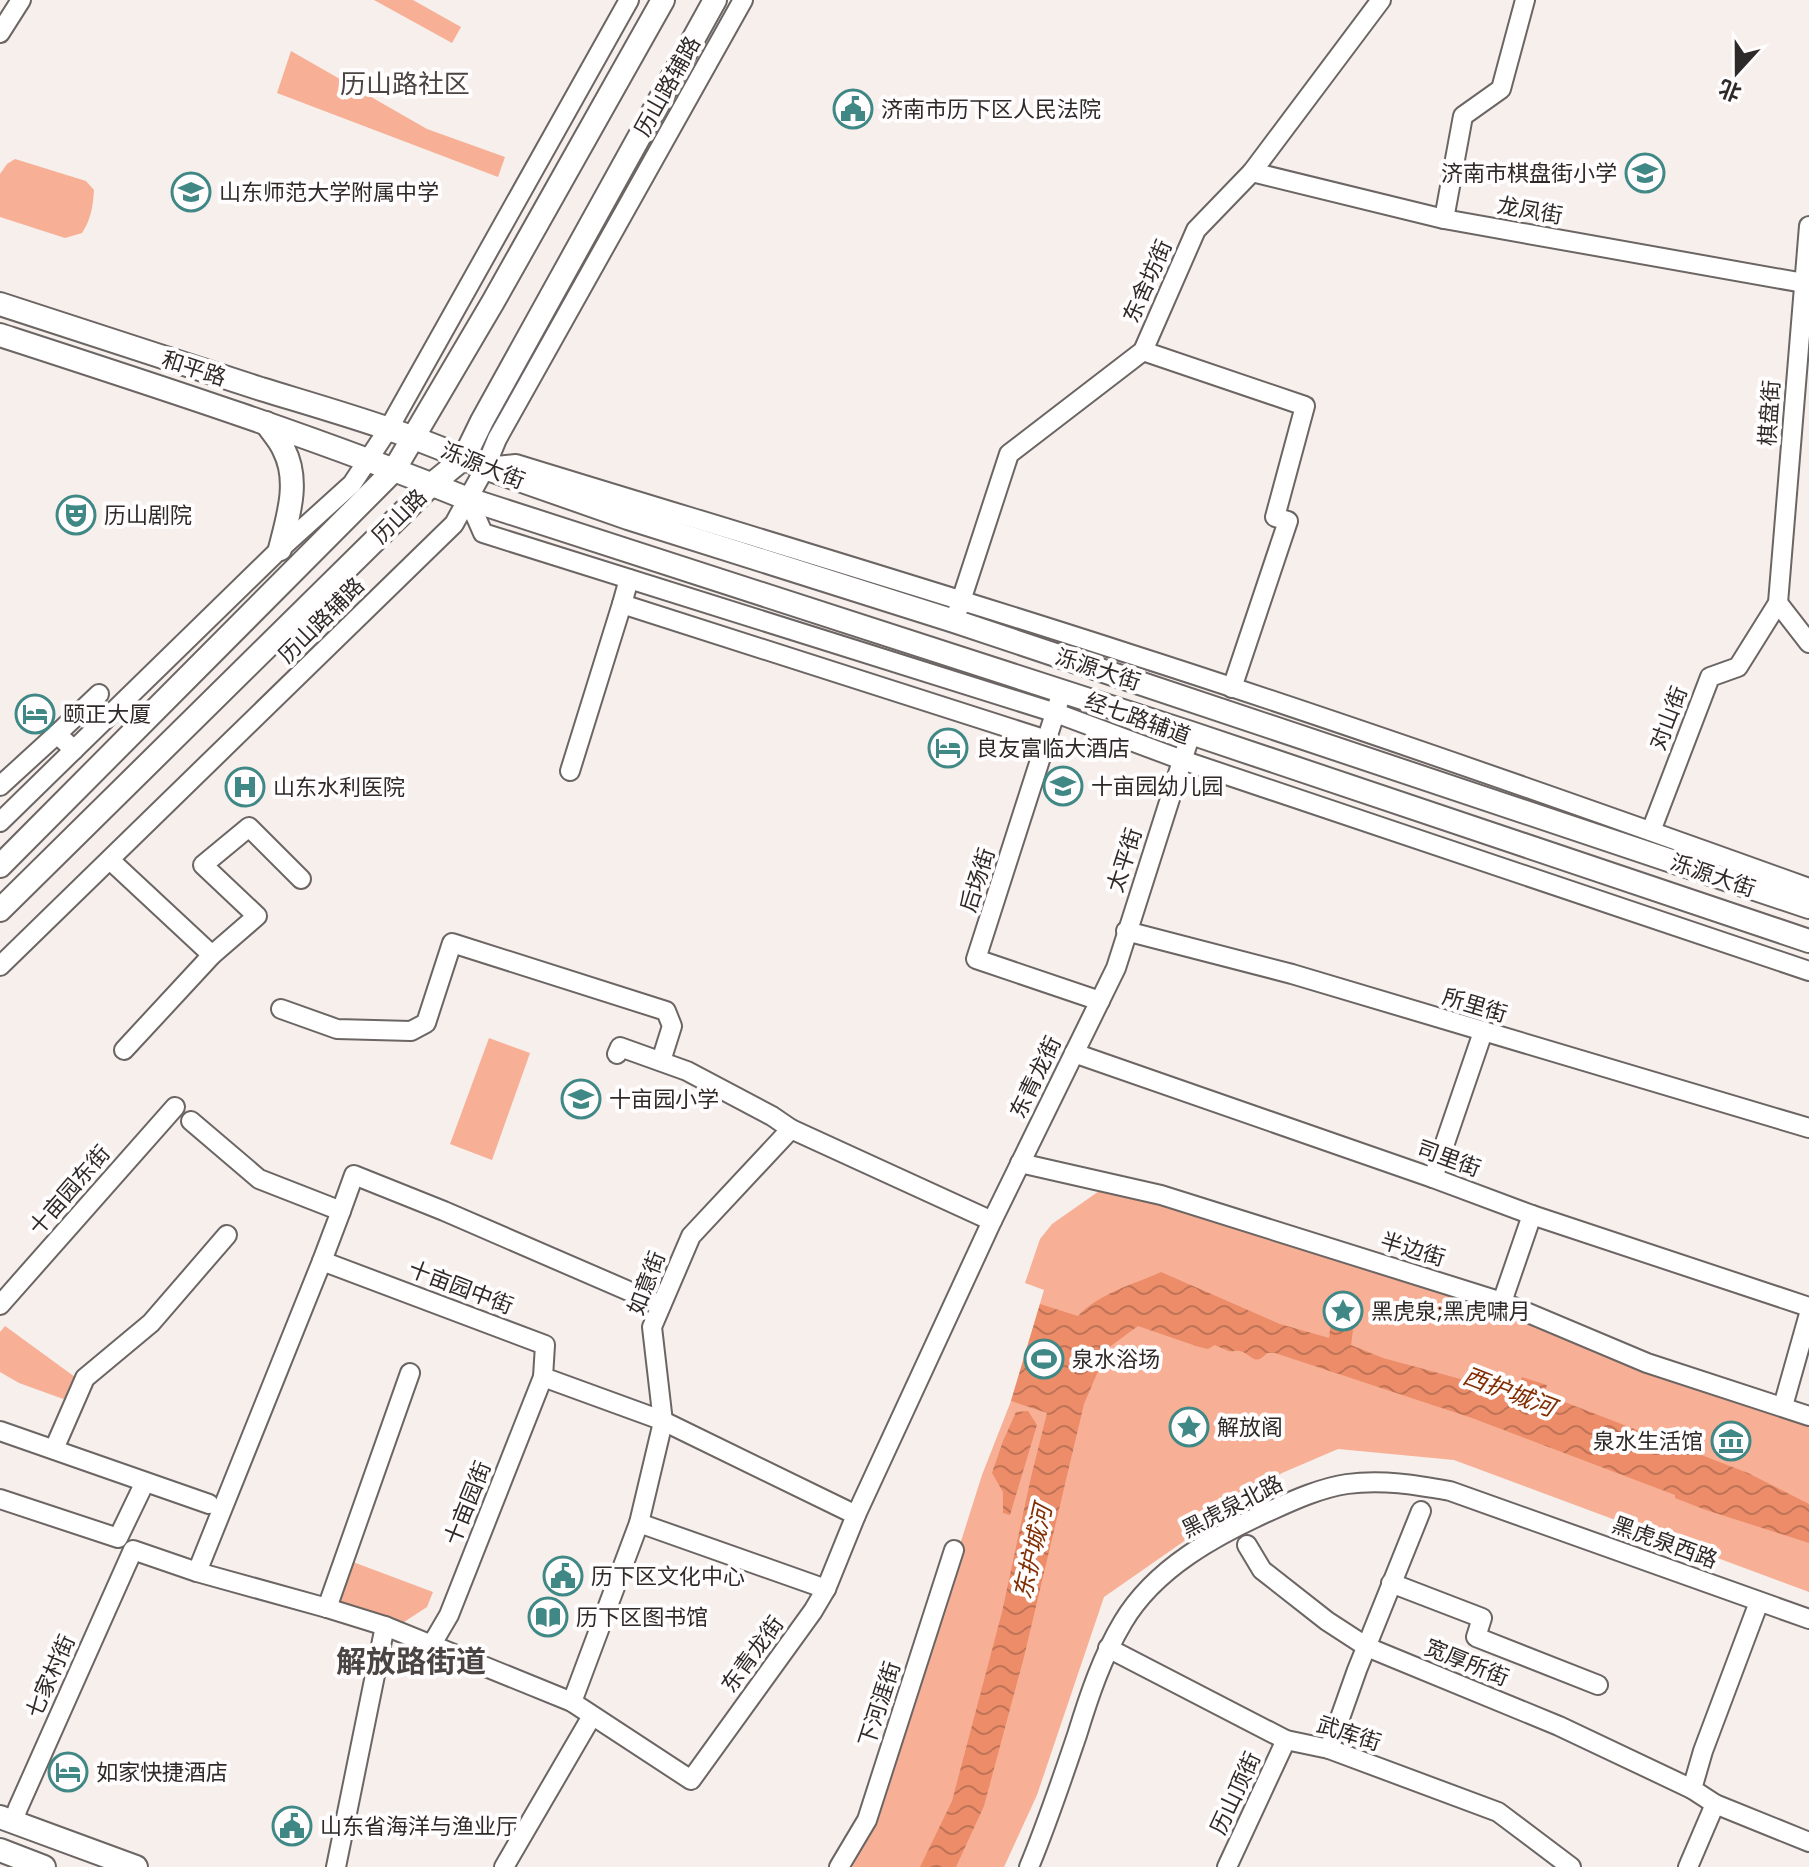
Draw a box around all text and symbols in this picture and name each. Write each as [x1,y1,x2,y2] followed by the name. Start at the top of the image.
[627,31,708,142] street label: 历山路辅路
[1697,32,1777,112] north arrow
[340,66,470,102] district label: 历山路社区
[1714,72,1746,109] text: 北
[832,88,874,130] public building icon: 济南市历下区人民法院
[881,94,1101,125] place label: 济南市历下区人民法院
[1624,152,1666,194] school or university icon: 济南市棋盘街小学
[1441,158,1617,189] place label: 济南市棋盘街小学
[170,171,212,213] school or university icon: 山东师范大学附属中学
[219,177,439,208] place label: 山东师范大学附属中学
[1495,189,1565,231] street label: 龙凤街
[1115,235,1180,328] street label: 东舍坊街
[158,344,230,393] street label: 和平路
[1752,379,1787,447] street label: 棋盘街
[436,435,529,496] street label: 泺源大街
[365,482,434,551] street label: 历山路
[55,494,97,536] theatre icon: 历山剧院
[104,500,192,531] place label: 历山剧院
[271,570,371,670] street label: 历山路辅路
[1051,641,1144,698] street label: 泺源大街
[1642,682,1695,755] street label: 对山街
[1081,685,1195,752] street label: 经七路辅道
[14,693,56,735] hotel icon: 颐正大厦
[63,699,151,730] place label: 颐正大厦
[927,727,969,769] hotel icon: 良友富临大酒店
[976,733,1130,764] place label: 良友富临大酒店
[1042,765,1084,807] school or university icon: 十亩园幼儿园
[224,766,266,808] hospital icon: 山东水利医院
[1091,771,1223,802] place label: 十亩园幼儿园
[273,772,405,803] place label: 山东水利医院
[1100,824,1149,896] street label: 太平街
[953,844,1002,916] street label: 后场街
[1666,846,1759,904] street label: 泺源大街
[1439,981,1511,1030] street label: 所里街
[1002,1031,1069,1124] street label: 东青龙街
[560,1078,602,1120] school or university icon: 十亩园小学
[609,1084,719,1115] place label: 十亩园小学
[1413,1133,1485,1184] street label: 司里街
[22,1139,117,1242] street label: 十亩园东街
[1377,1225,1449,1274] street label: 半边街
[620,1247,673,1320] street label: 如意街
[404,1253,518,1322] street label: 十亩园中街
[1322,1290,1364,1332] place icon: 黑虎泉;黑虎啸月
[1371,1296,1531,1327] place label: 黑虎泉;黑虎啸月
[1023,1338,1065,1380] sports icon: 泉水浴场
[1072,1344,1160,1375] place label: 泉水浴场
[1458,1359,1564,1426] water label: 西护城河
[1168,1406,1210,1448] place icon: 解放阁
[1217,1412,1283,1443] place label: 解放阁
[1710,1420,1752,1462] museum icon: 泉水生活馆
[1593,1426,1703,1457] place label: 泉水生活馆
[437,1457,498,1550] street label: 十亩园街
[1176,1468,1288,1545] street label: 黑虎泉北路
[1006,1498,1060,1602] water label: 东护城河
[1608,1509,1722,1576] street label: 黑虎泉西路
[542,1555,584,1597] public building icon: 历下区文化中心
[591,1561,745,1592] place label: 历下区文化中心
[527,1596,569,1638] library icon: 历下区图书馆
[576,1602,708,1633] place label: 历下区图书馆
[714,1610,791,1699] street label: 东青龙街
[18,1630,83,1723] street label: 七家村街
[1420,1632,1513,1693] street label: 宽厚所街
[336,1640,486,1683] district label: 解放路街道
[851,1658,908,1751] street label: 下河涯街
[1313,1709,1385,1758] street label: 武库街
[1203,1747,1268,1840] street label: 历山顶街
[47,1751,89,1793] hotel icon: 如家快捷酒店
[96,1757,228,1788] place label: 如家快捷酒店
[271,1805,313,1847] public building icon: 山东省海洋与渔业厅
[320,1811,518,1842] place label: 山东省海洋与渔业厅

